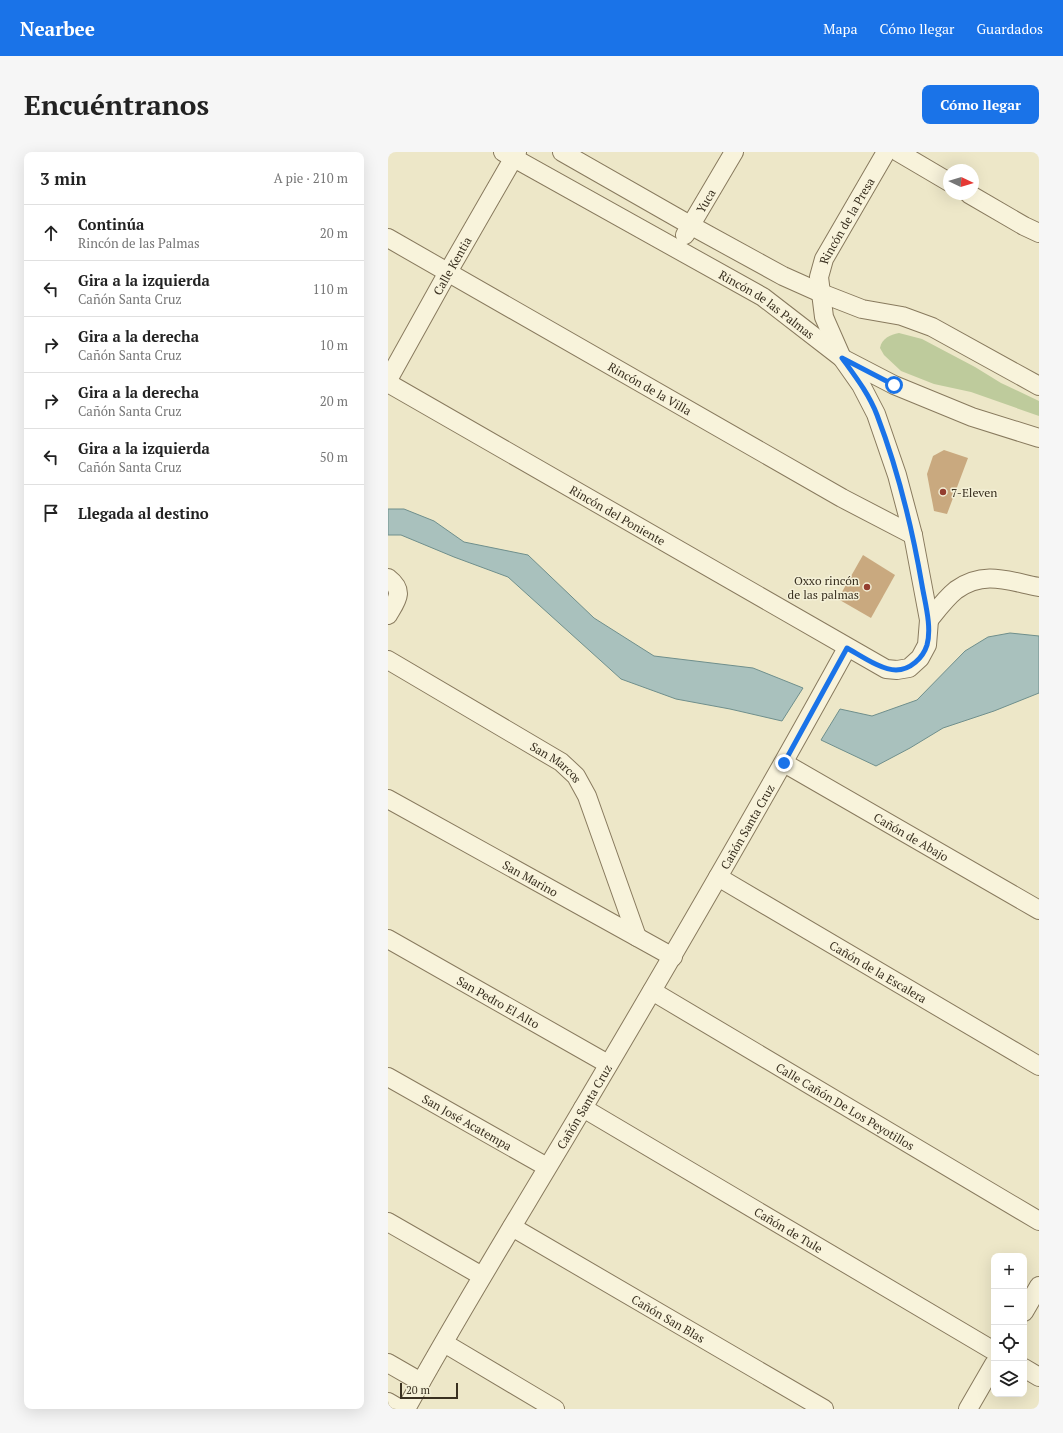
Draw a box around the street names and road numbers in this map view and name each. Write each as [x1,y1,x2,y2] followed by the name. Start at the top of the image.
[816,175,877,265] street label: Rincón de la Presa
[692,186,718,215] street label: Yuca
[429,234,474,297] street label: Calle Kentia
[717,267,818,342] street label: Rincón de las Palmas
[606,358,694,418] street label: Rincón de la Villa
[567,482,668,548] street label: Rincón del Poniente
[528,738,586,785] street label: San Marcos
[717,781,777,872] street label: Cañón Santa Cruz
[871,809,952,864] street label: Cañón de Abajo
[500,857,561,900] street label: San Marino
[827,937,930,1006] street label: Cañón de la Escalera
[455,972,543,1031] street label: San Pedro El Alto
[773,1059,917,1153] street label: Calle Cañón De Los Peyotillos
[553,1061,615,1151] street label: Cañón Santa Cruz
[420,1091,515,1153] street label: San José Acatempa
[752,1204,826,1256] street label: Cañón de Tule
[629,1291,708,1345] street label: Cañón San Blas

